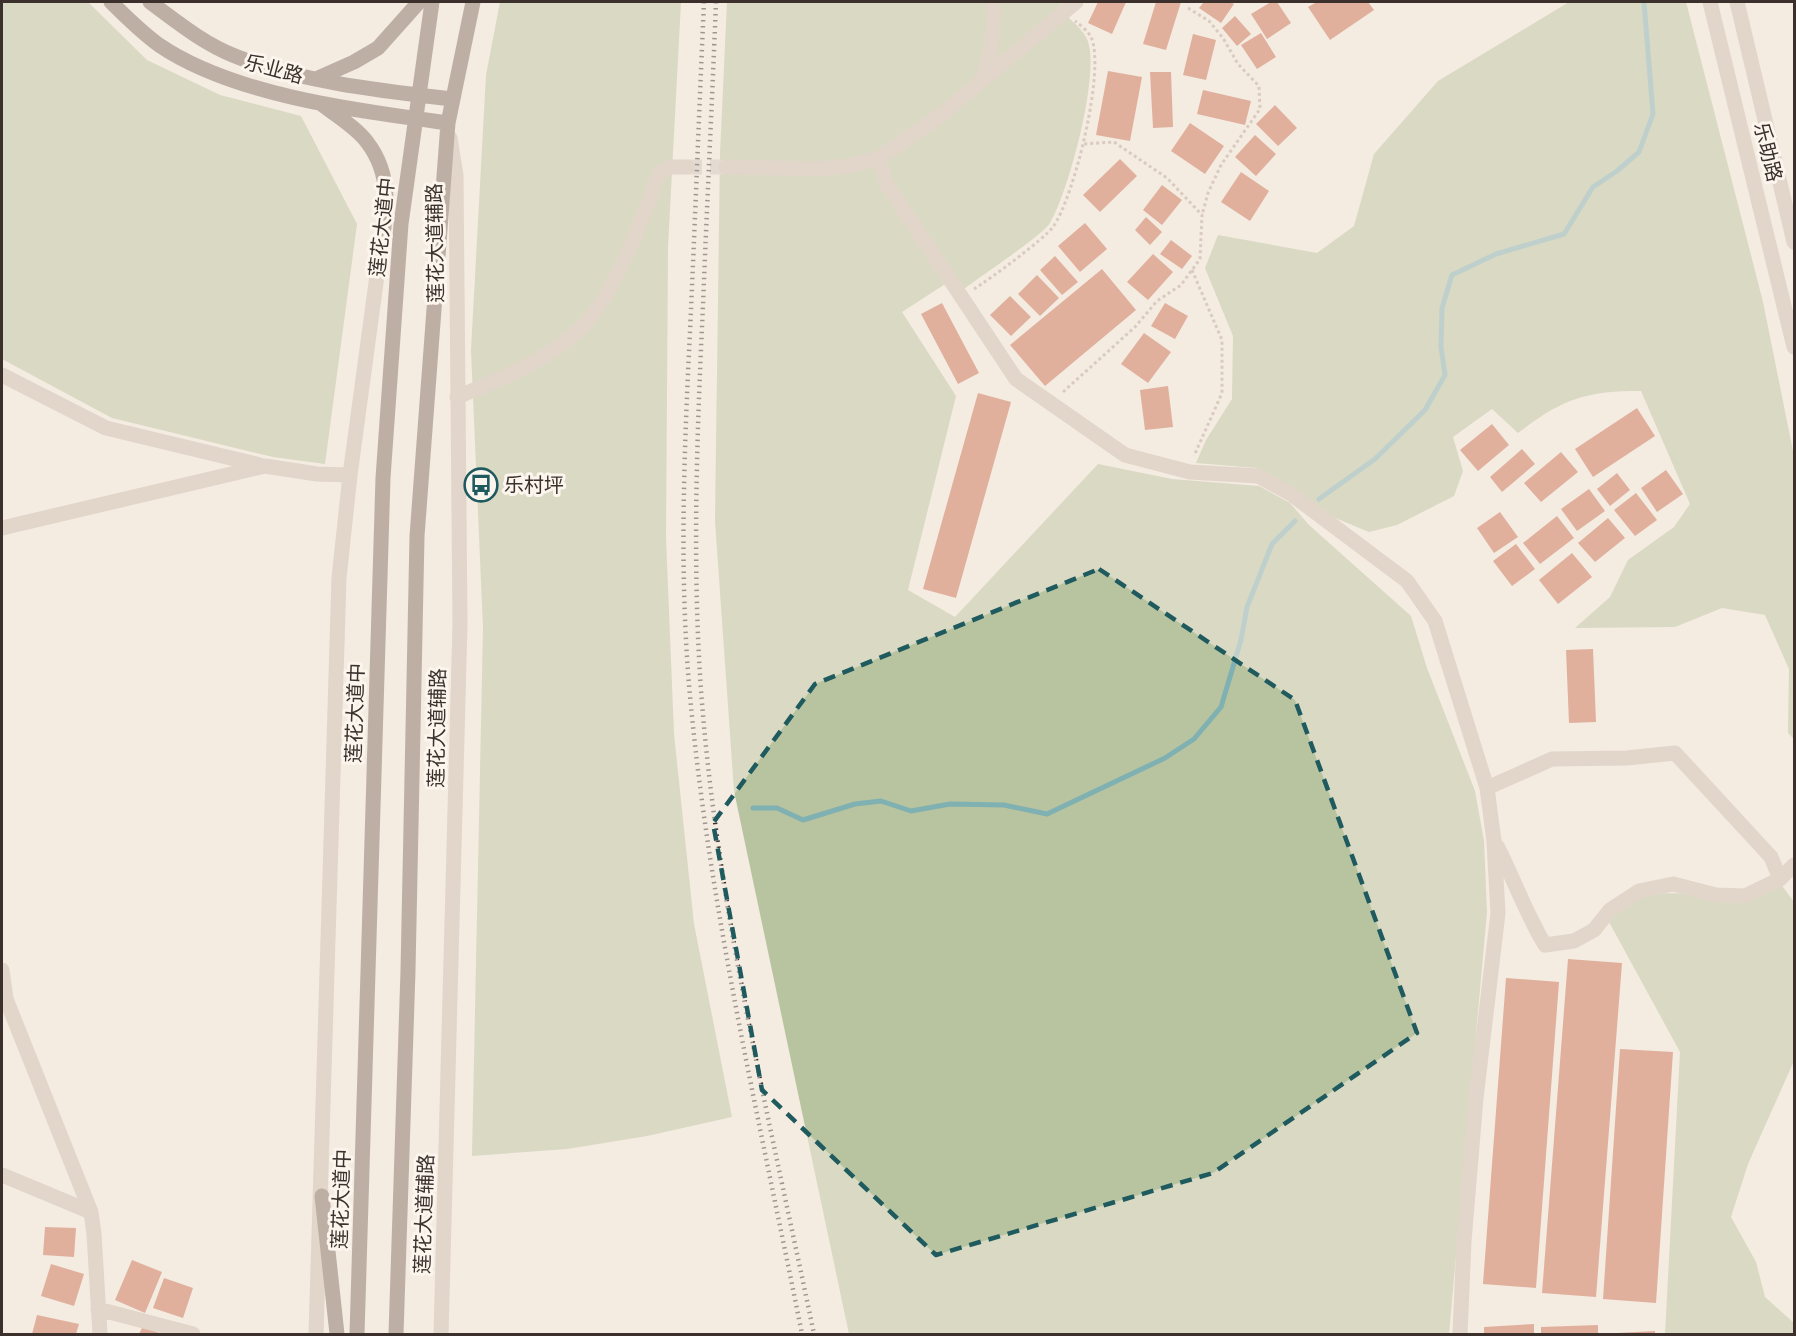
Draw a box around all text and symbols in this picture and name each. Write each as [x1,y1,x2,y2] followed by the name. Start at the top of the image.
[242,51,306,87] street label: 乐业路
[1750,120,1786,184] street label: 乐助路
[366,176,398,278] street label: 莲花大道中
[423,183,447,303] street label: 莲花大道辅路
[463,467,499,503] bus stop icon: 乐村坪
[504,474,564,496] place label: 乐村坪
[342,663,368,763] street label: 莲花大道中
[425,668,449,788] street label: 莲花大道辅路
[328,1149,354,1249] street label: 莲花大道中
[411,1154,437,1274] street label: 莲花大道辅路

